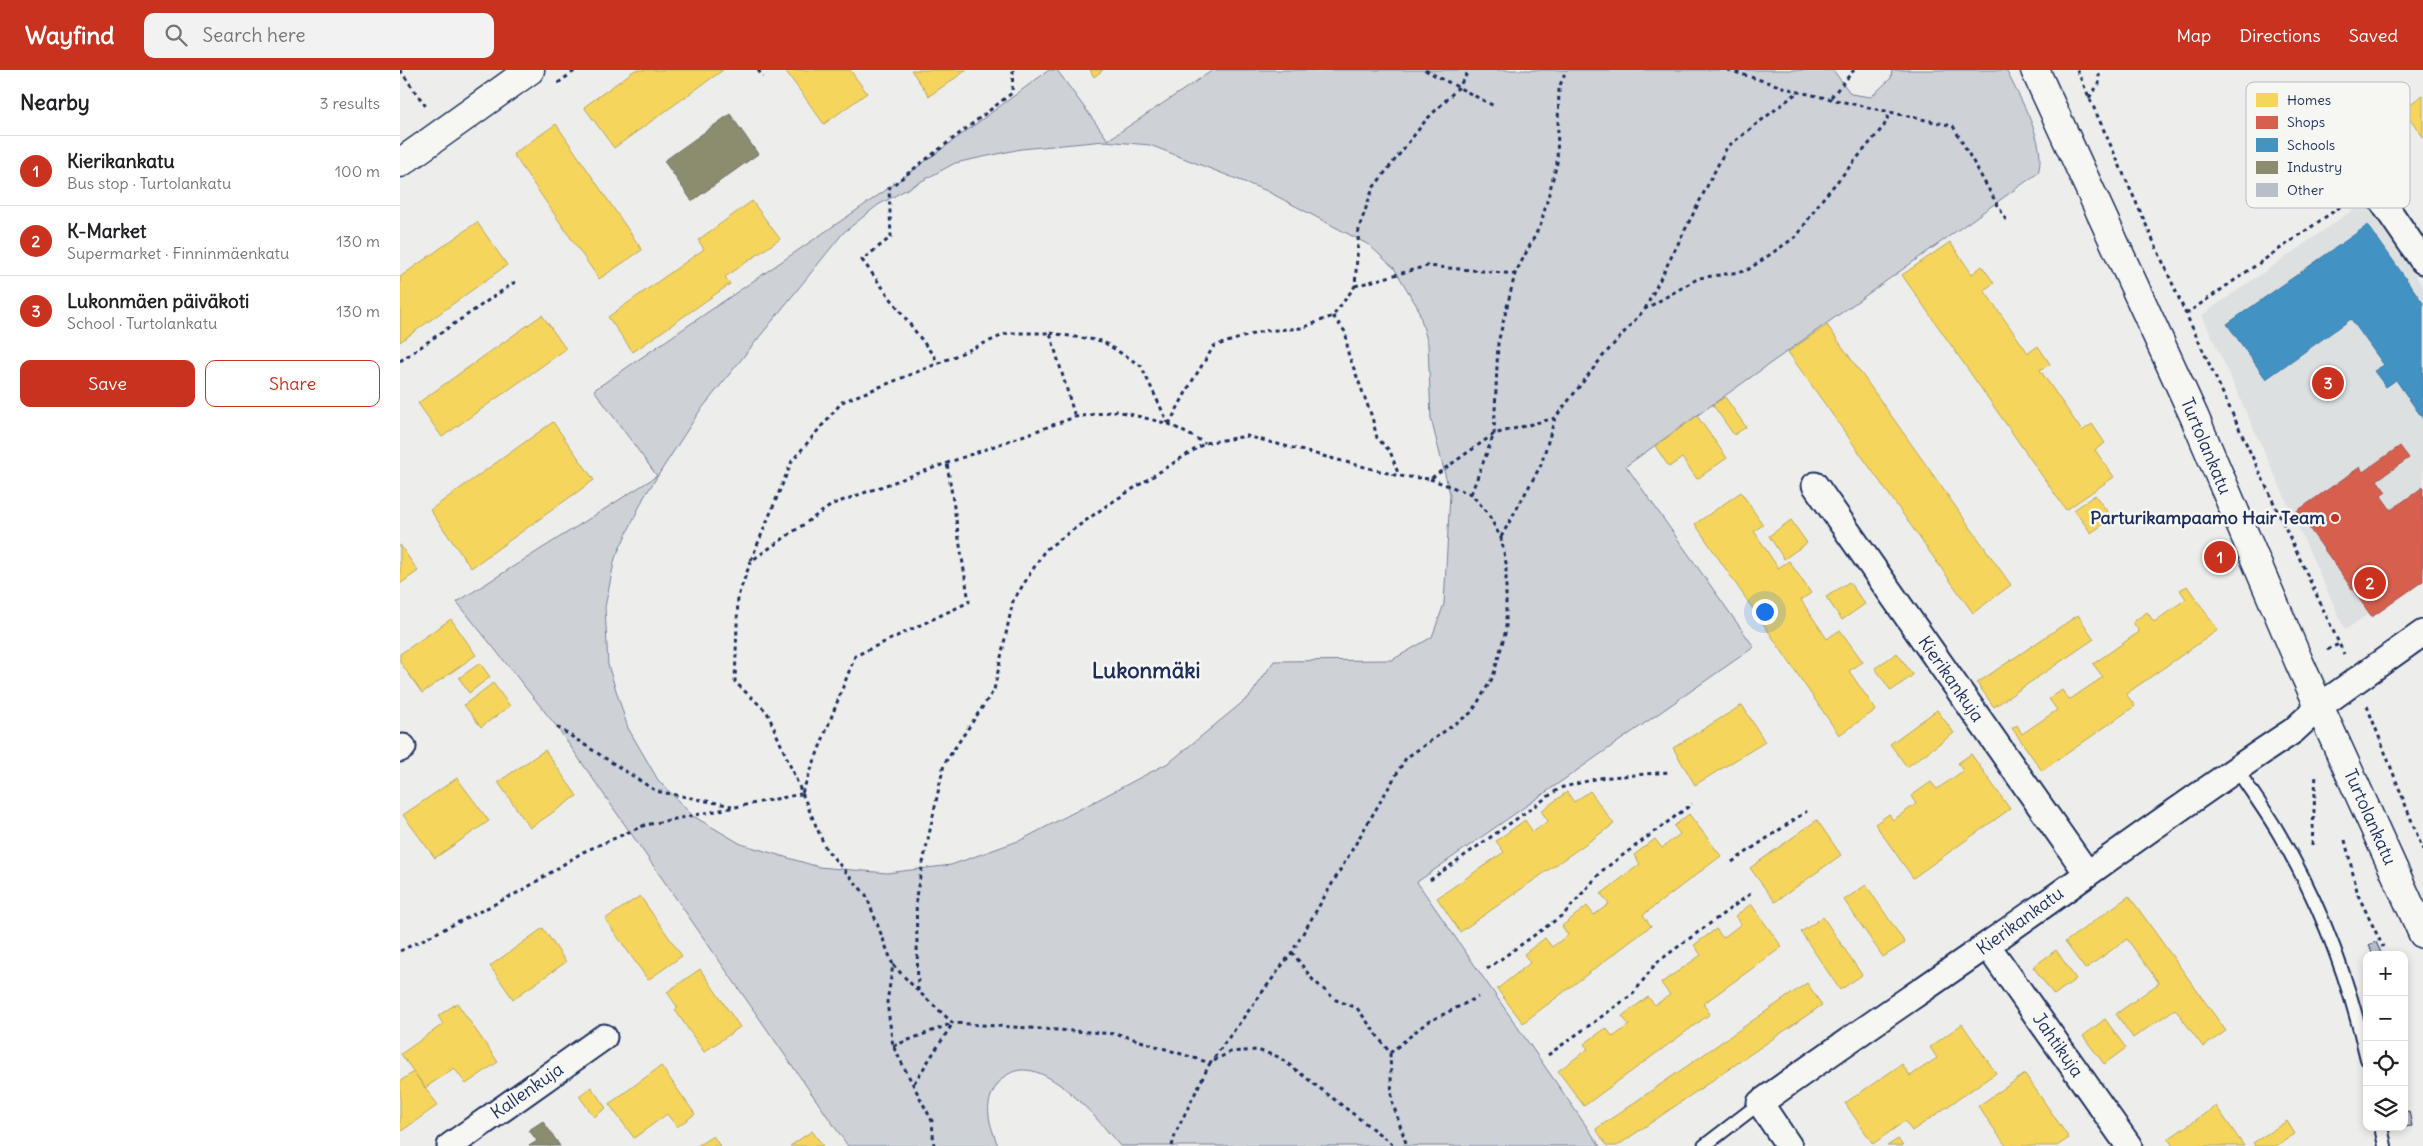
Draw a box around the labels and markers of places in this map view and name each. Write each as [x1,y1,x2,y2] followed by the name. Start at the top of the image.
[2312,364,2344,402] pin: 3
[2090,506,2325,529] place label: Parturikampaamo Hair Team
[2329,512,2341,524] marker: Parturikampaamo Hair Team
[2204,538,2236,576] pin: 1
[2354,564,2386,602] pin: 2

